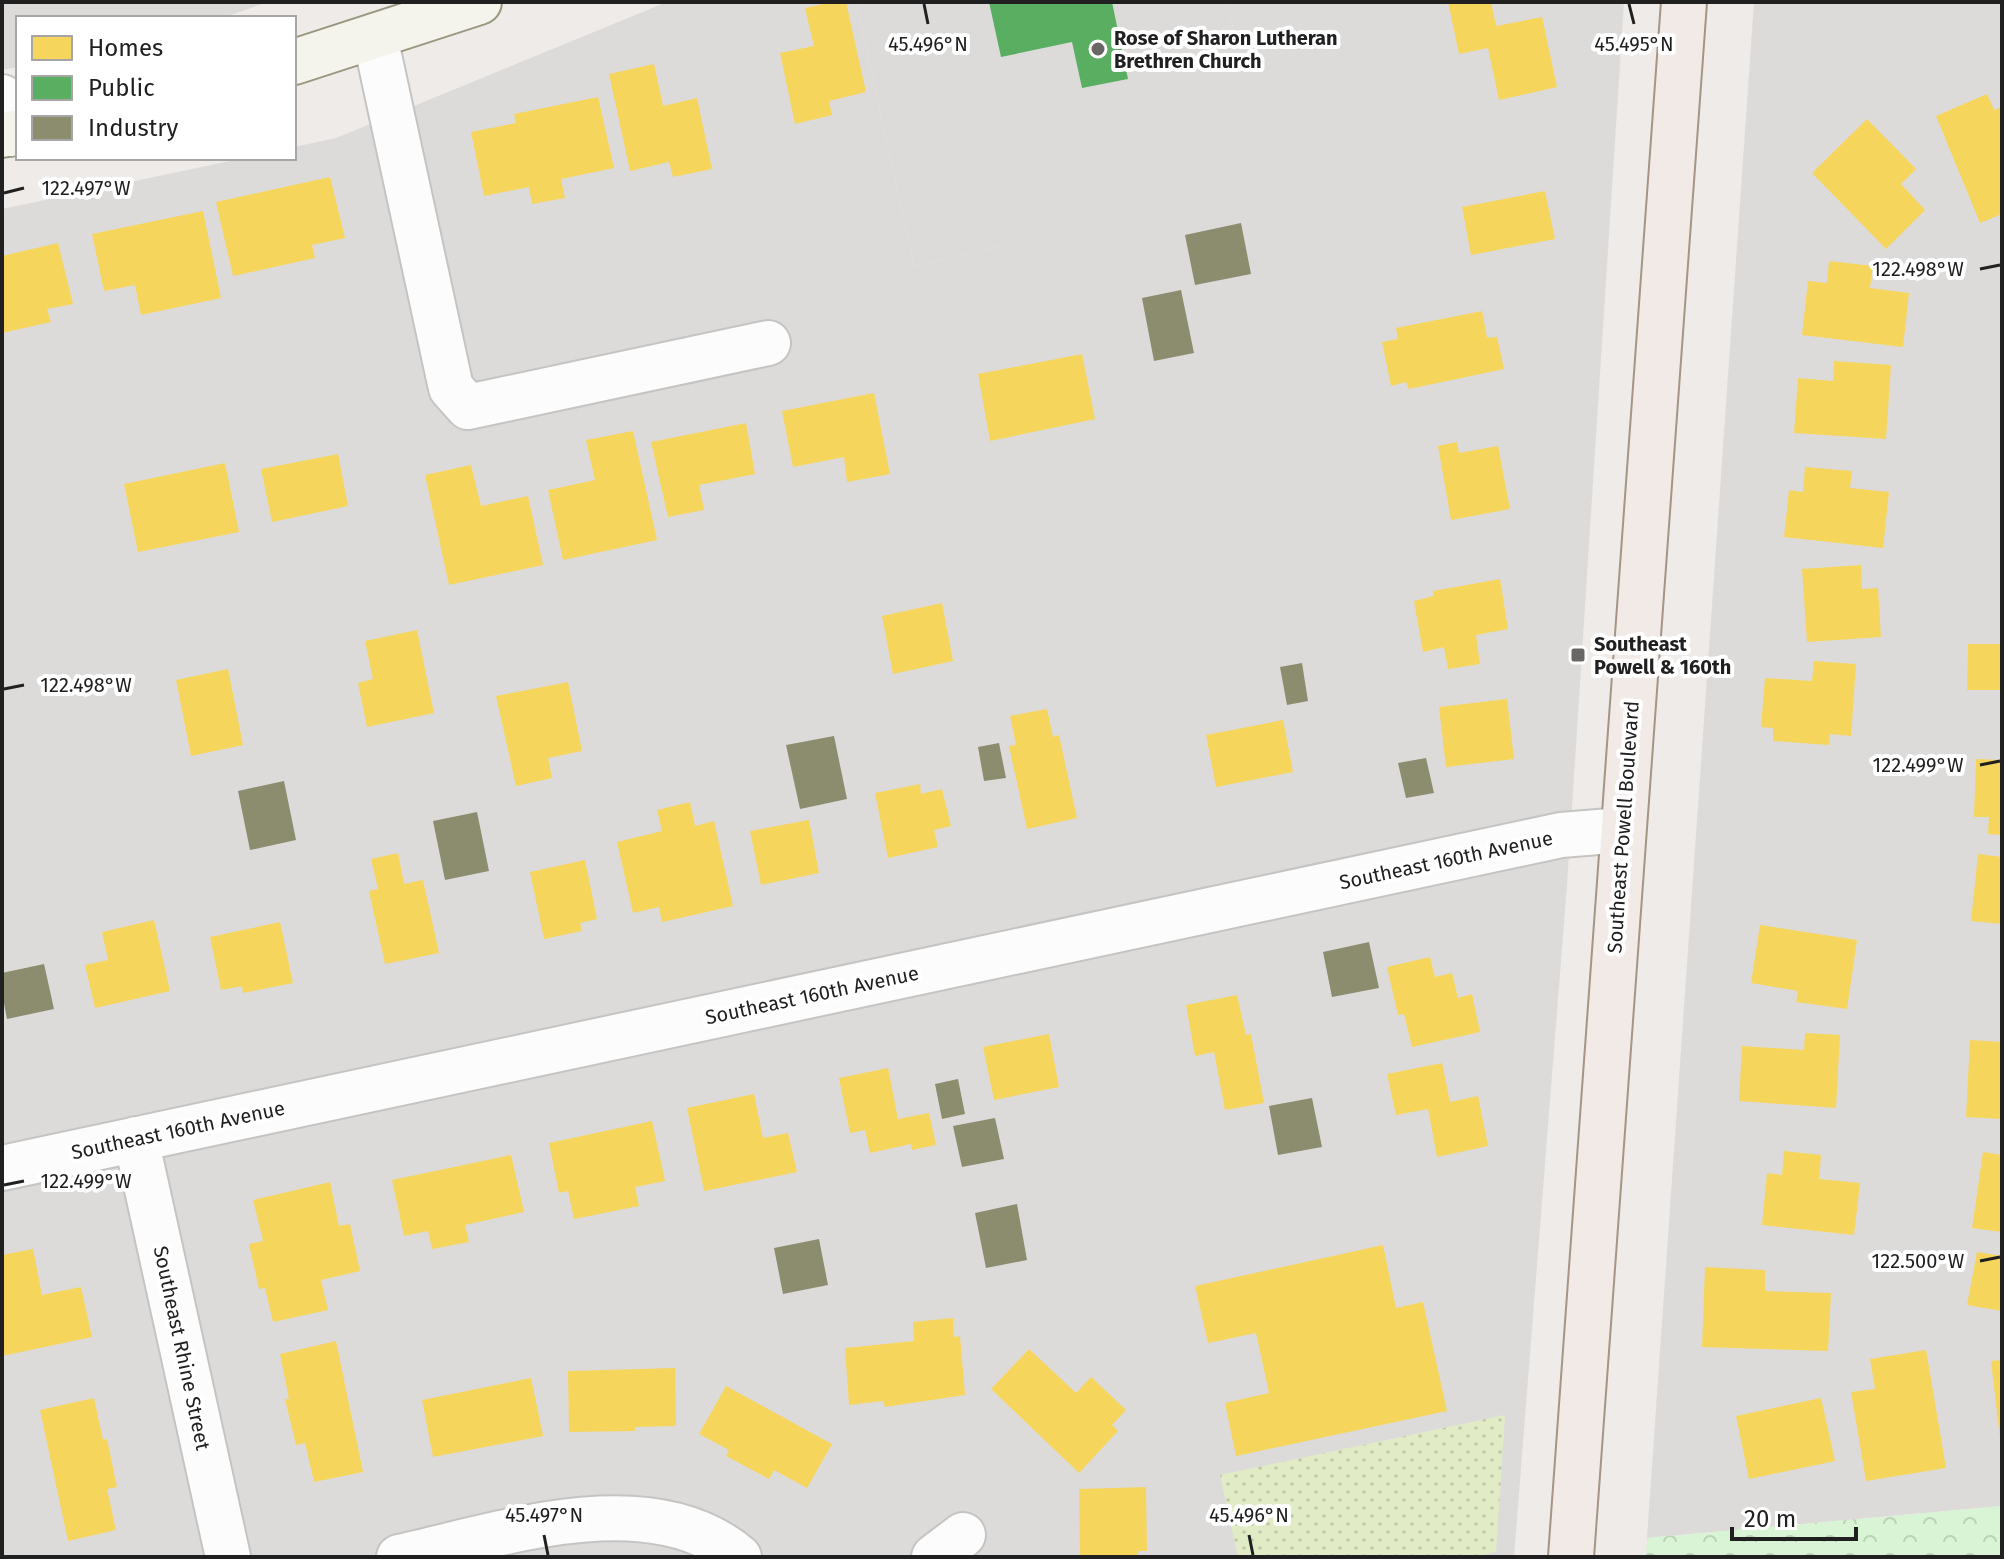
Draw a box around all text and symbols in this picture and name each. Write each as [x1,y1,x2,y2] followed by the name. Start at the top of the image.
[16,16,296,160] legend
[1114,26,1338,73] place label: Rose of Sharon Lutheran Brethren Church
[888,32,968,56] text: 45.496°N
[1594,32,1674,56] text: 45.495°N
[88,34,163,62] text: Homes
[1089,40,1107,58] marker: Rose of Sharon Lutheran Brethren Church
[88,74,155,102] text: Public
[88,114,179,142] text: Industry
[41,176,131,200] text: 122.497°W
[1872,257,1964,281] text: 122.498°W
[1594,632,1731,679] place label: Southeast Powell & 160th
[1569,646,1587,664] marker: Southeast Powell & 160th
[40,673,132,697] text: 122.498°W
[1602,700,1644,954] street label: Southeast Powell Boulevard
[1873,753,1964,777] text: 122.499°W
[1337,826,1555,894] street label: Southeast 160th Avenue
[703,961,921,1029] street label: Southeast 160th Avenue
[69,1096,287,1164] street label: Southeast 160th Avenue
[41,1169,132,1193] text: 122.499°W
[149,1244,216,1453] street label: Southeast Rhine Street
[1872,1249,1965,1273] text: 122.500°W
[1732,1491,1856,1541] scale bar
[505,1503,583,1527] text: 45.497°N
[1209,1503,1289,1527] text: 45.496°N
[1744,1505,1796,1533] text: 20 m

